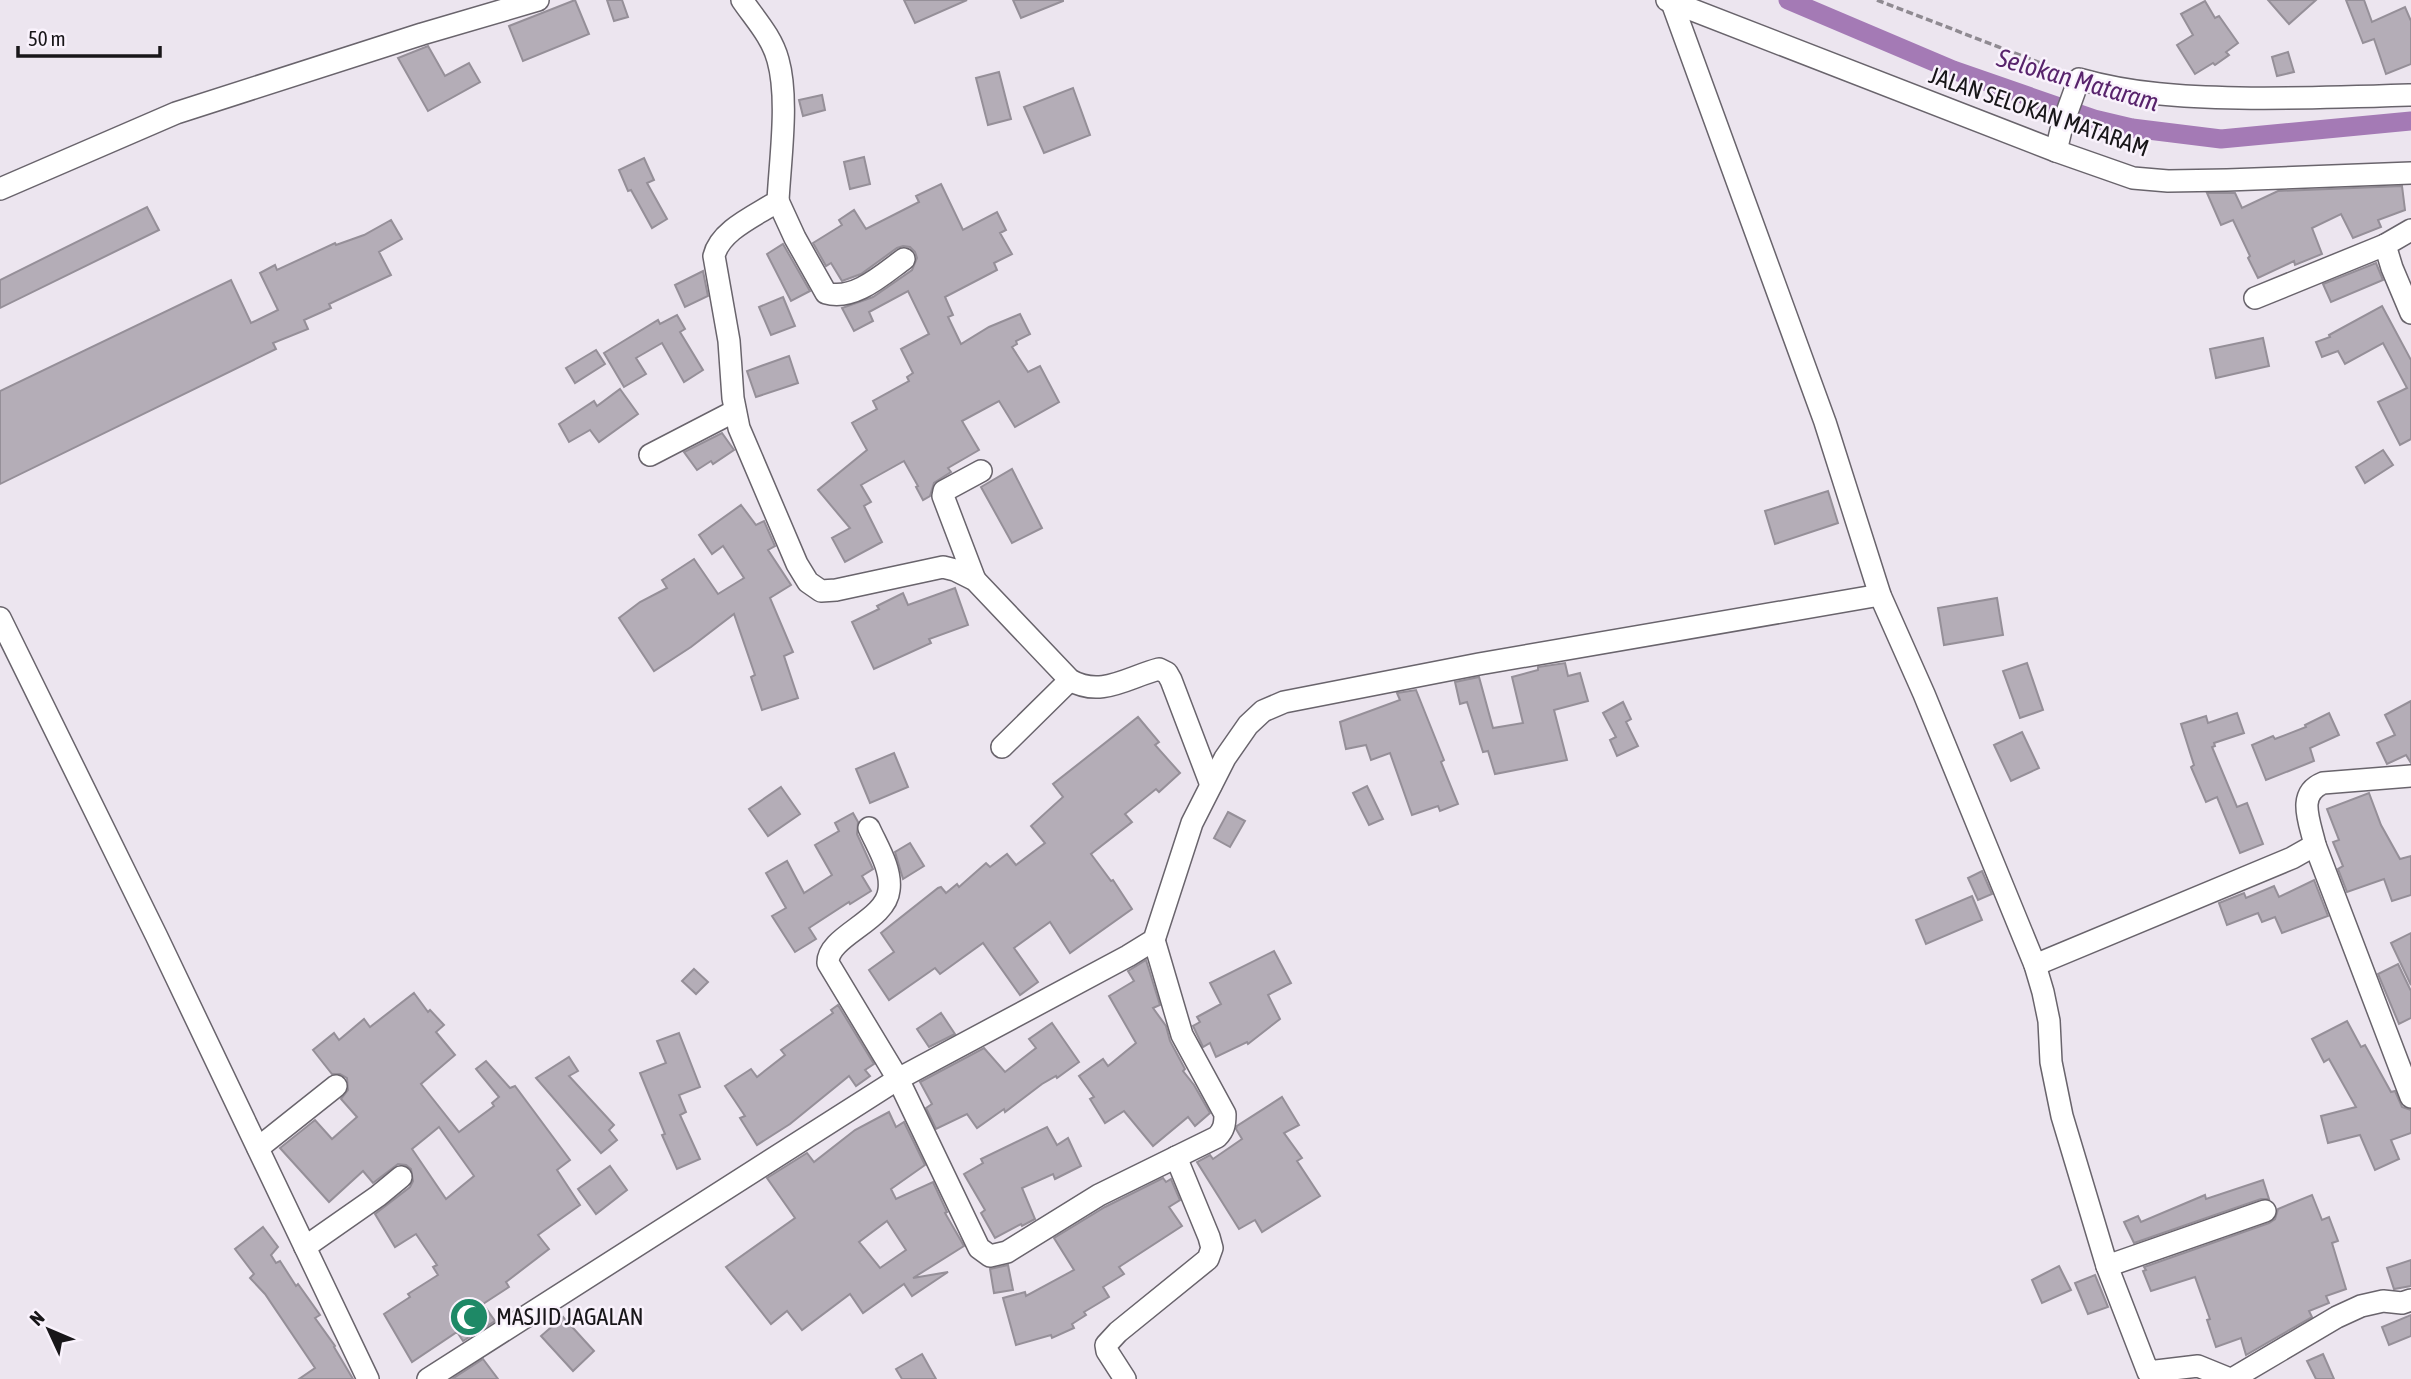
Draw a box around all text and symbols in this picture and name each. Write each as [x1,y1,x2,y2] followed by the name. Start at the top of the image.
[18,14,159,58] scale bar
[28,26,66,50] text: 50 m
[1993,42,2163,118] water label: Selokan Mataram
[1926,61,2152,162] street label: JALAN SELOKAN MATARAM
[14,1295,84,1365] north arrow
[448,1296,490,1338] mosque icon: MASJID JAGALAN
[496,1303,644,1330] place label: MASJID JAGALAN
[25,1307,49,1330] text: N

